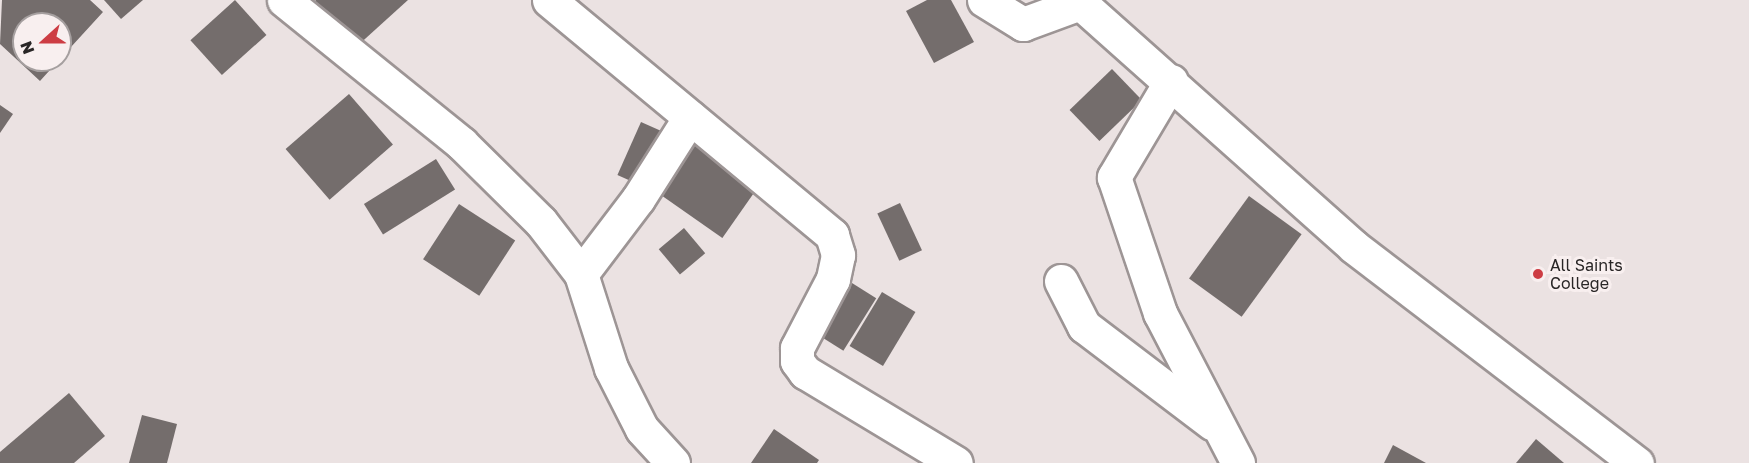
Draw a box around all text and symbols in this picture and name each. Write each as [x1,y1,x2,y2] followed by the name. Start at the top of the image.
[12,12,72,72] north arrow
[16,38,39,57] text: N
[1550,255,1623,293] place label: All Saints College
[1531,267,1545,281] marker: All Saints College

